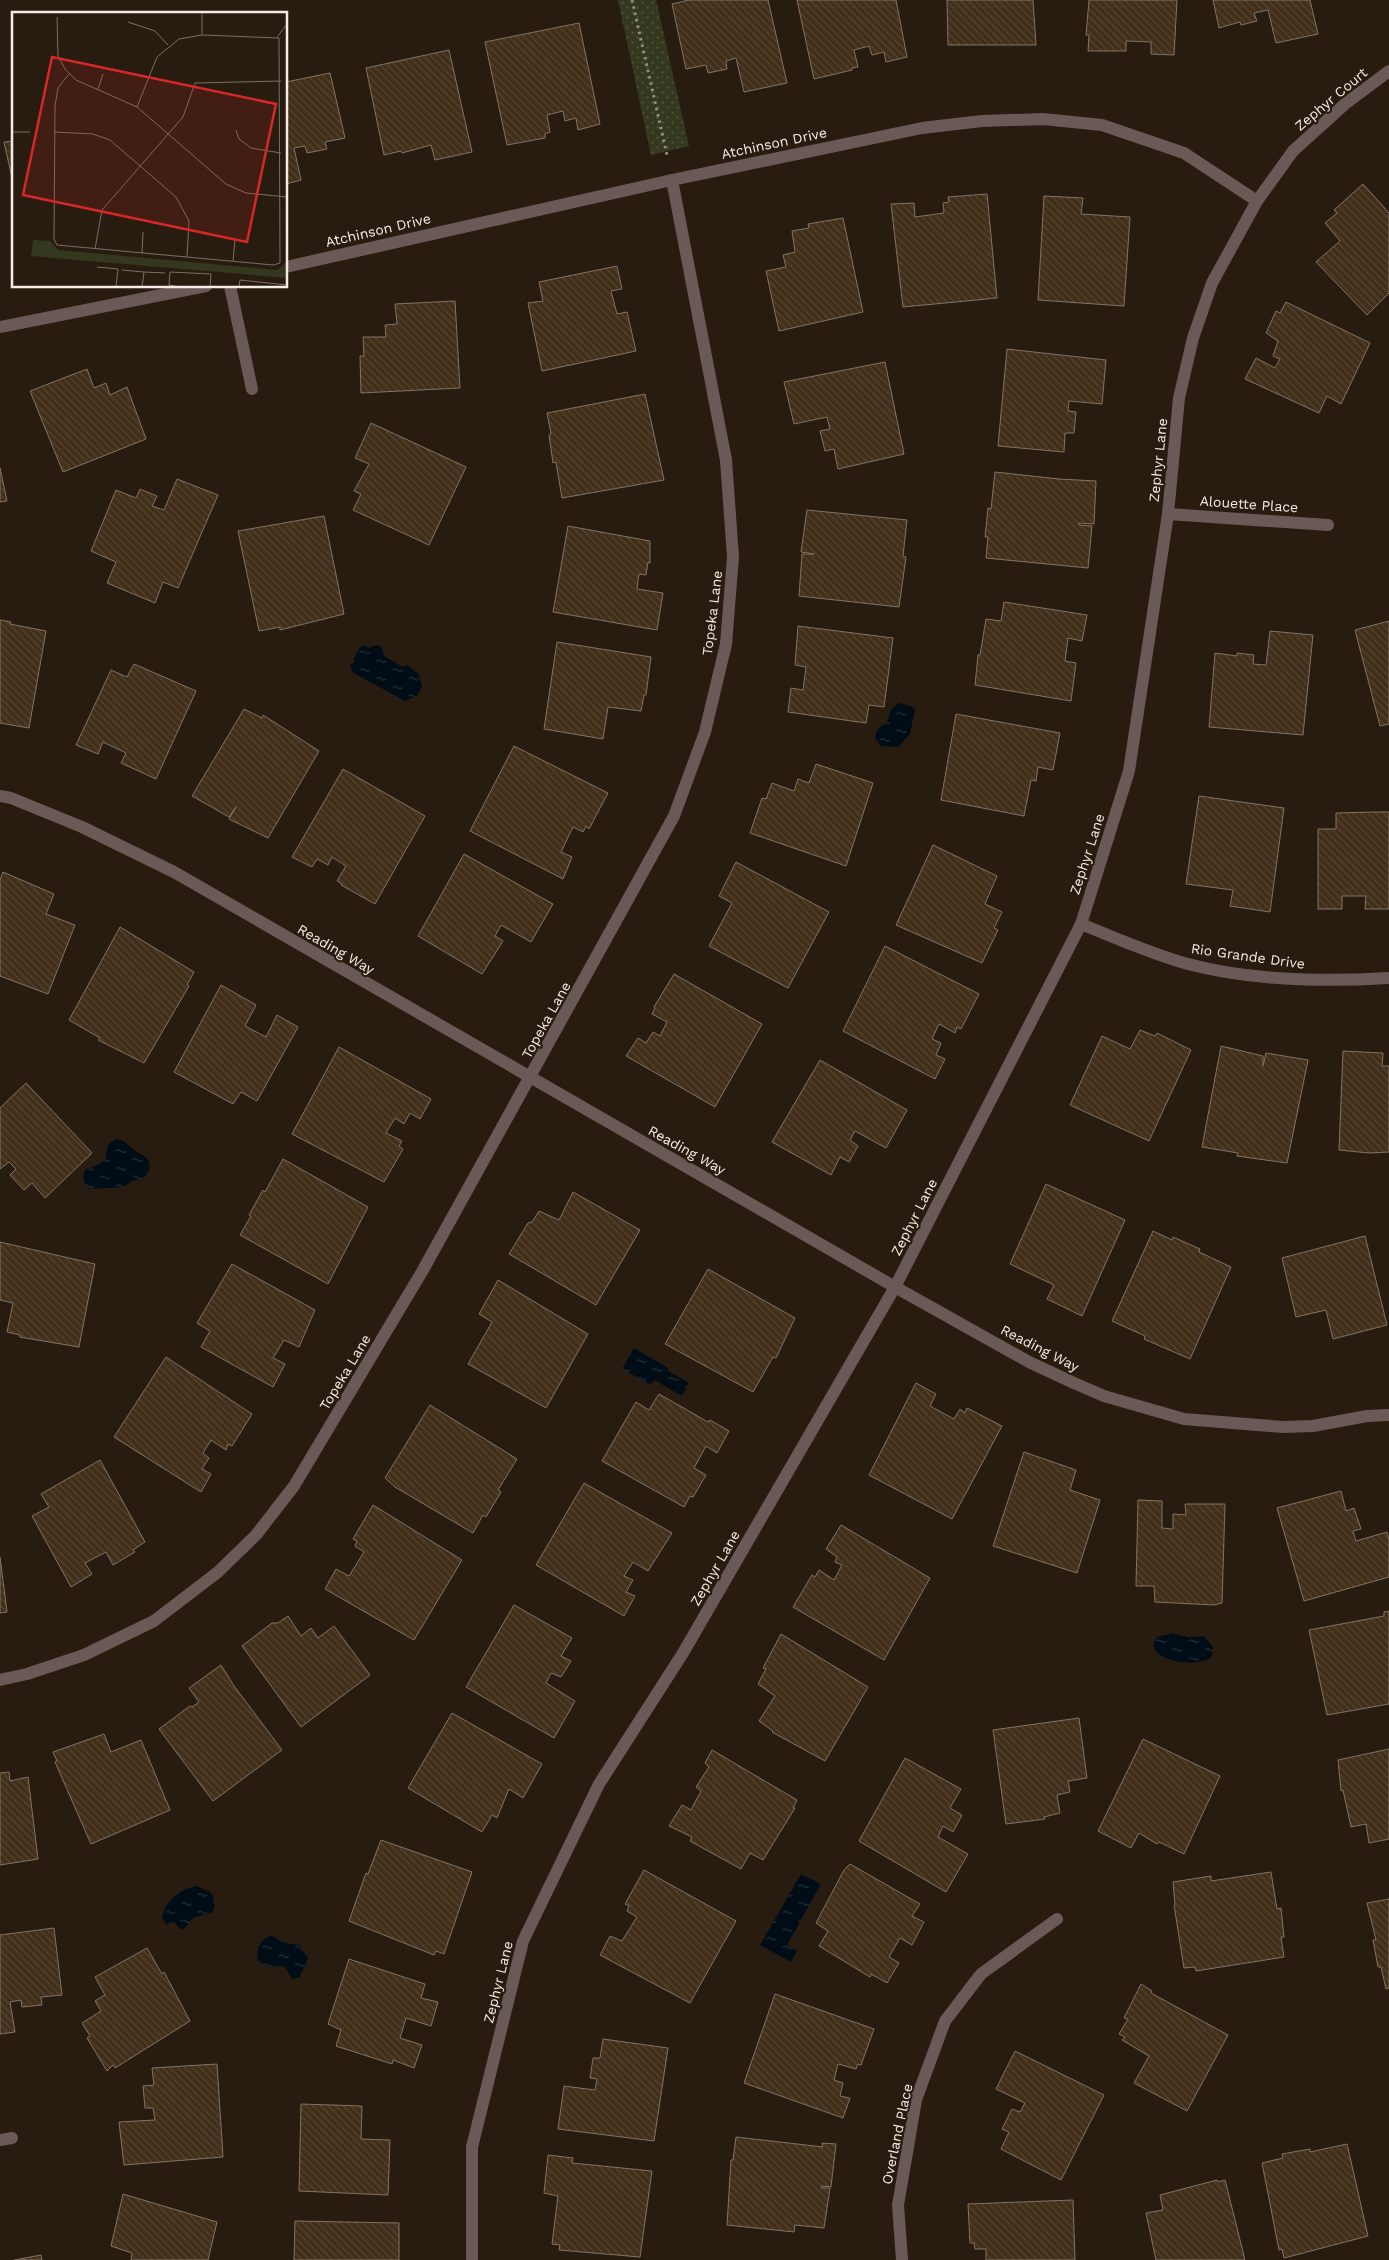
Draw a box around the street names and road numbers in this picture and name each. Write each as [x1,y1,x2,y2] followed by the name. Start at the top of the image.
[1292,64,1370,134] street label: Zephyr Court
[720,124,828,162] street label: Atchinson Drive
[324,210,432,250] street label: Atchinson Drive
[1146,417,1170,503] street label: Zephyr Lane
[1199,493,1299,515] street label: Alouette Place
[699,570,725,656] street label: Topeka Lane
[1066,811,1108,897] street label: Zephyr Lane
[295,921,378,978] street label: Reading Way
[1190,940,1306,972] street label: Rio Grande Drive
[518,979,574,1061] street label: Topeka Lane
[646,1122,729,1178] street label: Reading Way
[888,1176,940,1258] street label: Zephyr Lane
[998,1321,1083,1375] street label: Reading Way
[316,1331,374,1413] street label: Topeka Lane
[687,1528,743,1608] street label: Zephyr Lane
[480,1939,516,2025] street label: Zephyr Lane
[879,2082,915,2186] street label: Overland Place

